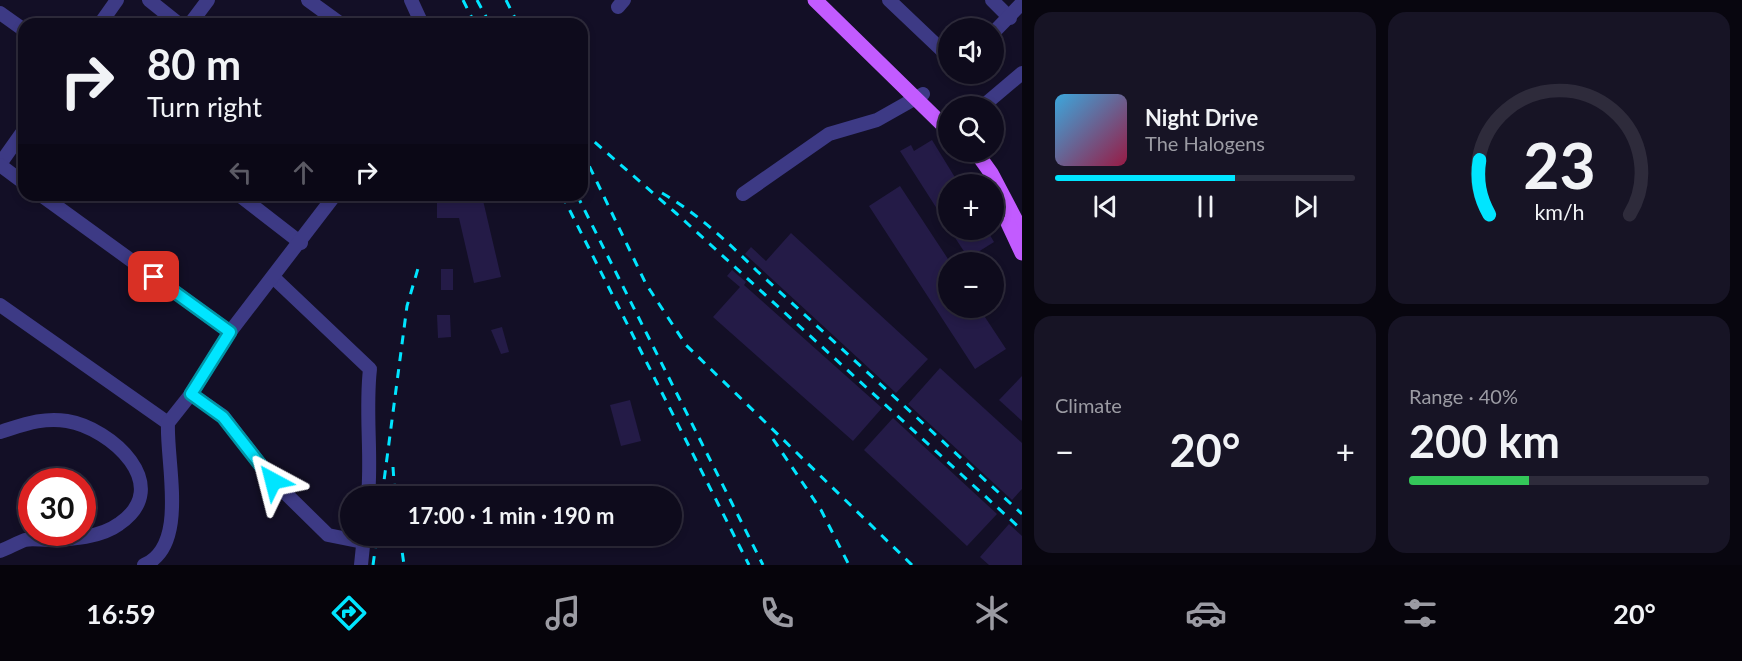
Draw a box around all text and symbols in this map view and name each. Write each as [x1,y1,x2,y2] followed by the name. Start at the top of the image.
[938,18,1004,318] map controls
[938,18,1004,84] button: sound
[147,39,241,89] text: 80 m
[48,42,126,120] icon: right
[147,90,262,123] text: Turn right
[938,96,1004,162] button: search
[1145,104,1258,131] text: Night Drive
[1523,127,1595,202] text: 23
[1145,131,1265,155] text: The Halogens
[224,156,257,189] icon: left
[287,156,320,189] icon: ahead
[350,156,383,189] icon: right
[938,174,1004,240] button: +
[1089,190,1122,223] icon: previous
[1189,190,1222,223] icon: pause
[1289,190,1322,223] icon: next
[1534,200,1584,226] text: km/h
[128,251,179,302] pin
[938,252,1004,318] button: −
[137,260,170,293] icon: arrive
[1409,384,1518,408] text: Range · 40%
[1055,393,1122,417] text: Climate
[1409,414,1560,468] text: 200 km
[1170,423,1240,477] text: 20°
[1055,431,1074,471] text: −
[1336,431,1355,471] text: +
[241,449,305,513] position arrow
[18,468,96,546] speed limit sign: 30
[408,502,614,529] text: 17:00 · 1 min · 190 m
[328,592,370,634] icon: directions
[542,592,584,634] icon: music
[756,592,798,634] icon: phone
[971,592,1013,634] icon: climate
[1185,592,1227,634] icon: car
[1399,592,1441,634] icon: filters
[86,597,156,630] text: 16:59
[1613,597,1656,630] text: 20°

